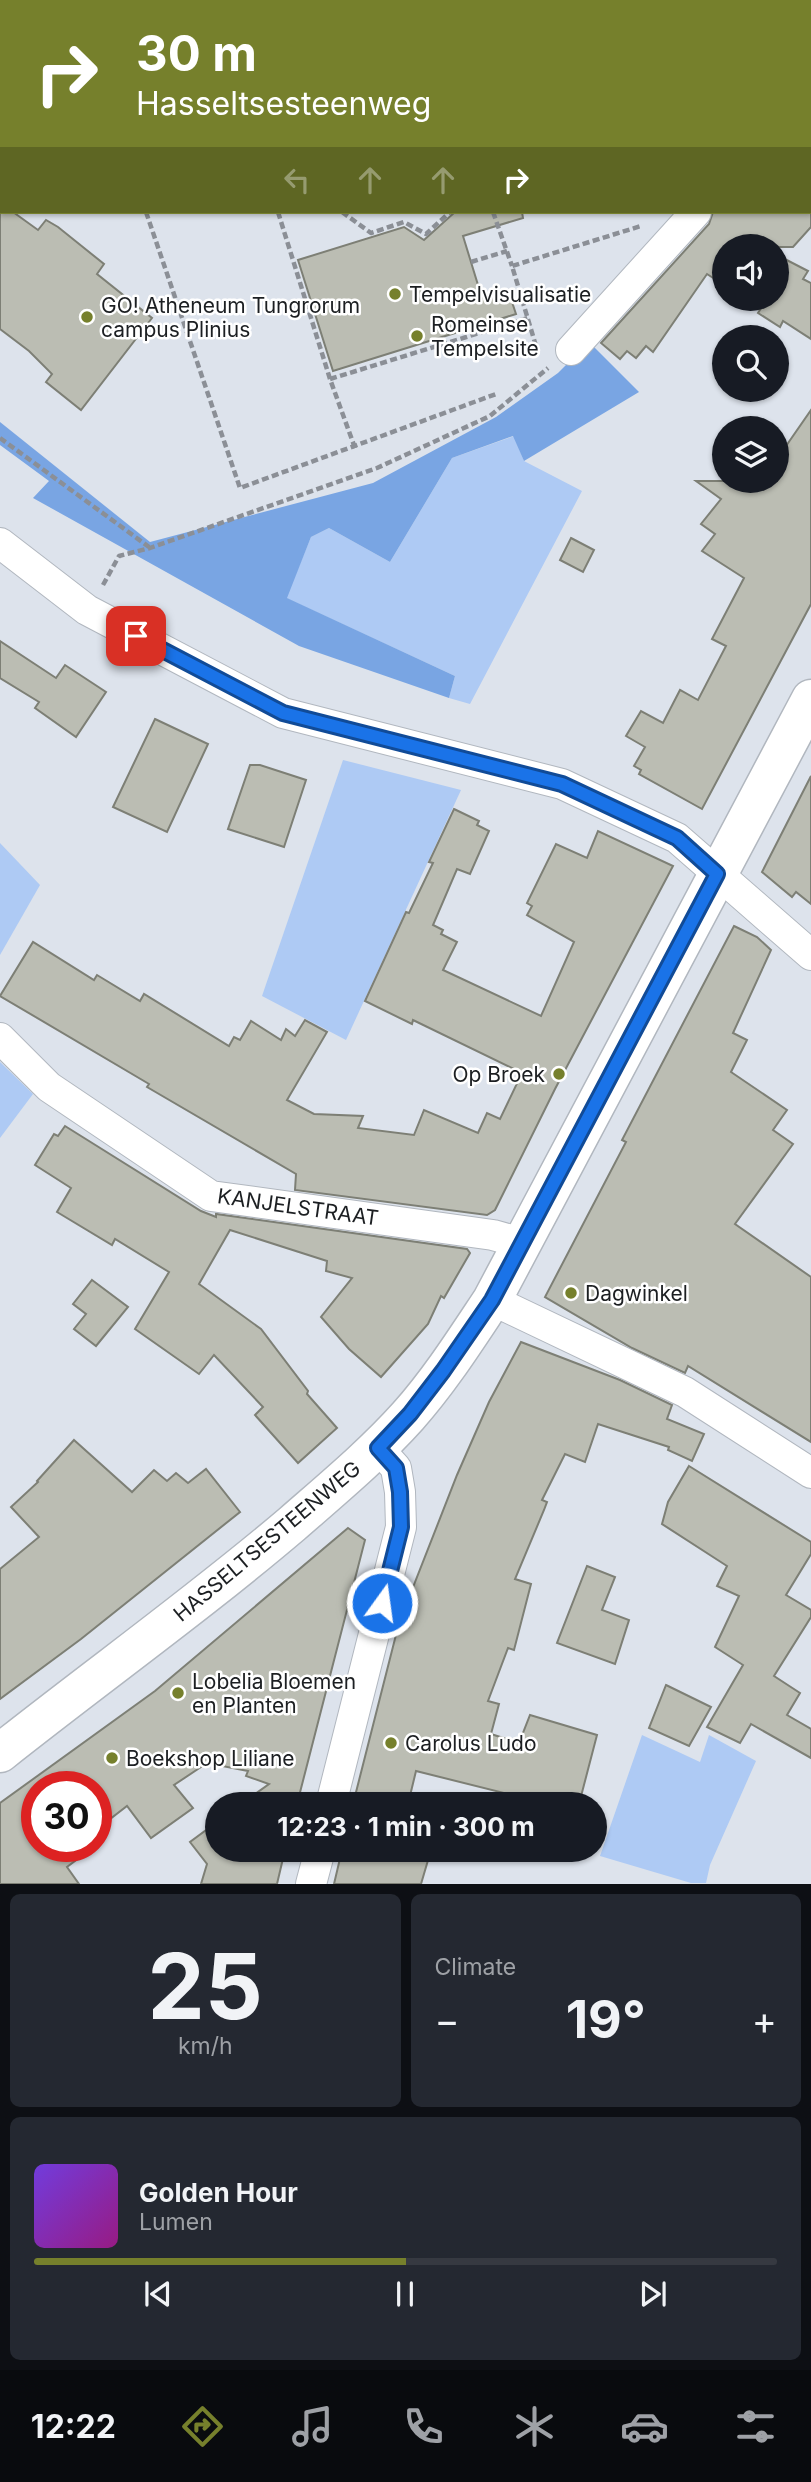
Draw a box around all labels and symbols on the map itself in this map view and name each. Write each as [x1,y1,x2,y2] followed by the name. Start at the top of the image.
[409,282,591,307] place label: Tempelvisualisatie
[387,286,403,302] marker: Tempelvisualisatie
[101,293,360,342] place label: GO! Atheneum Tungrorum campus Plinius
[79,309,95,325] marker: GO! Atheneum Tungrorum campus Plinius
[431,312,539,361] place label: Romeinse Tempelsite
[409,328,425,344] marker: Romeinse Tempelsite
[106,606,166,666] pin
[453,1062,545,1087] place label: Op Broek
[551,1066,567,1082] marker: Op Broek
[216,1183,380,1231] street label: KANJELSTRAAT
[585,1281,688,1306] place label: Dagwinkel
[563,1285,579,1301] marker: Dagwinkel
[168,1455,366,1627] street label: HASSELTSESTEENWEG
[345,1566,419,1640] position arrow
[192,1669,356,1718] place label: Lobelia Bloemen en Planten
[170,1685,186,1701] marker: Lobelia Bloemen en Planten
[405,1731,537,1756] place label: Carolus Ludo
[383,1735,399,1751] marker: Carolus Ludo
[126,1746,295,1771] place label: Boekshop Liliane
[104,1750,120,1766] marker: Boekshop Liliane
[21,1771,112,1862] speed limit sign: 30

